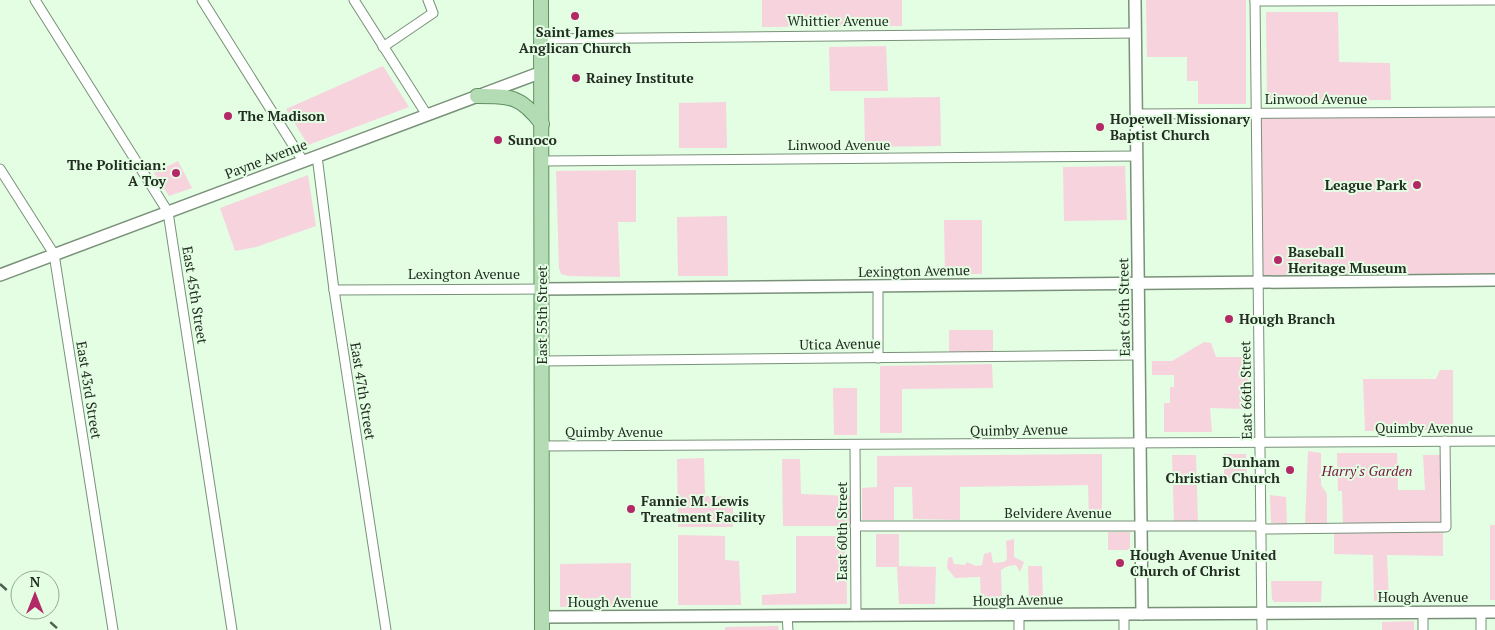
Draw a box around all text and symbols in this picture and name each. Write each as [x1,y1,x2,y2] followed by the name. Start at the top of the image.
[569,10,581,22] marker: Saint James Anglican Church
[787,11,889,30] street label: Whittier Avenue
[519,22,631,57] place label: Saint James Anglican Church
[586,68,694,87] place label: Rainey Institute
[570,72,582,84] marker: Rainey Institute
[1265,89,1367,108] street label: Linwood Avenue
[238,106,325,125] place label: The Madison
[1110,109,1251,144] place label: Hopewell Missionary Baptist Church
[222,110,234,122] marker: The Madison
[1094,121,1106,133] marker: Hopewell Missionary Baptist Church
[508,130,557,149] place label: Sunoco
[222,134,310,183] street label: Payne Avenue
[492,134,504,146] marker: Sunoco
[788,135,890,154] street label: Linwood Avenue
[67,155,167,190] place label: The Politician: A Toy
[170,167,182,179] marker: The Politician: A Toy
[1325,175,1408,194] place label: League Park
[1411,179,1423,191] marker: League Park
[1288,242,1407,277] place label: Baseball Heritage Museum
[178,245,213,346] street label: East 45th Street
[1272,254,1284,266] marker: Baseball Heritage Museum
[1113,257,1134,357] street label: East 65th Street
[858,260,970,281] street label: Lexington Avenue
[408,264,520,283] street label: Lexington Avenue
[532,265,551,364] street label: East 55th Street
[1239,309,1335,328] place label: Hough Branch
[1223,313,1235,325] marker: Hough Branch
[799,333,881,354] street label: Utica Avenue
[72,340,107,441] street label: East 43rd Street
[1235,340,1256,440] street label: East 66th Street
[346,341,381,442] street label: East 47th Street
[1375,418,1473,437] street label: Quimby Avenue
[970,419,1068,440] street label: Quimby Avenue
[565,422,663,441] street label: Quimby Avenue
[1166,452,1280,487] place label: Dunham Christian Church
[1320,461,1413,480] park label: Harry's Garden
[1284,464,1296,476] marker: Dunham Christian Church
[832,481,851,580] street label: East 60th Street
[641,491,766,526] place label: Fannie M. Lewis Treatment Facility
[625,503,637,515] marker: Fannie M. Lewis Treatment Facility
[1004,503,1112,522] street label: Belvidere Avenue
[1130,545,1277,580] place label: Hough Avenue United Church of Christ
[1114,557,1126,569] marker: Hough Avenue United Church of Christ
[10,570,60,620] north arrow
[30,572,41,591] text: N
[1378,587,1468,606] street label: Hough Avenue
[973,589,1063,610] street label: Hough Avenue
[568,592,658,611] street label: Hough Avenue

